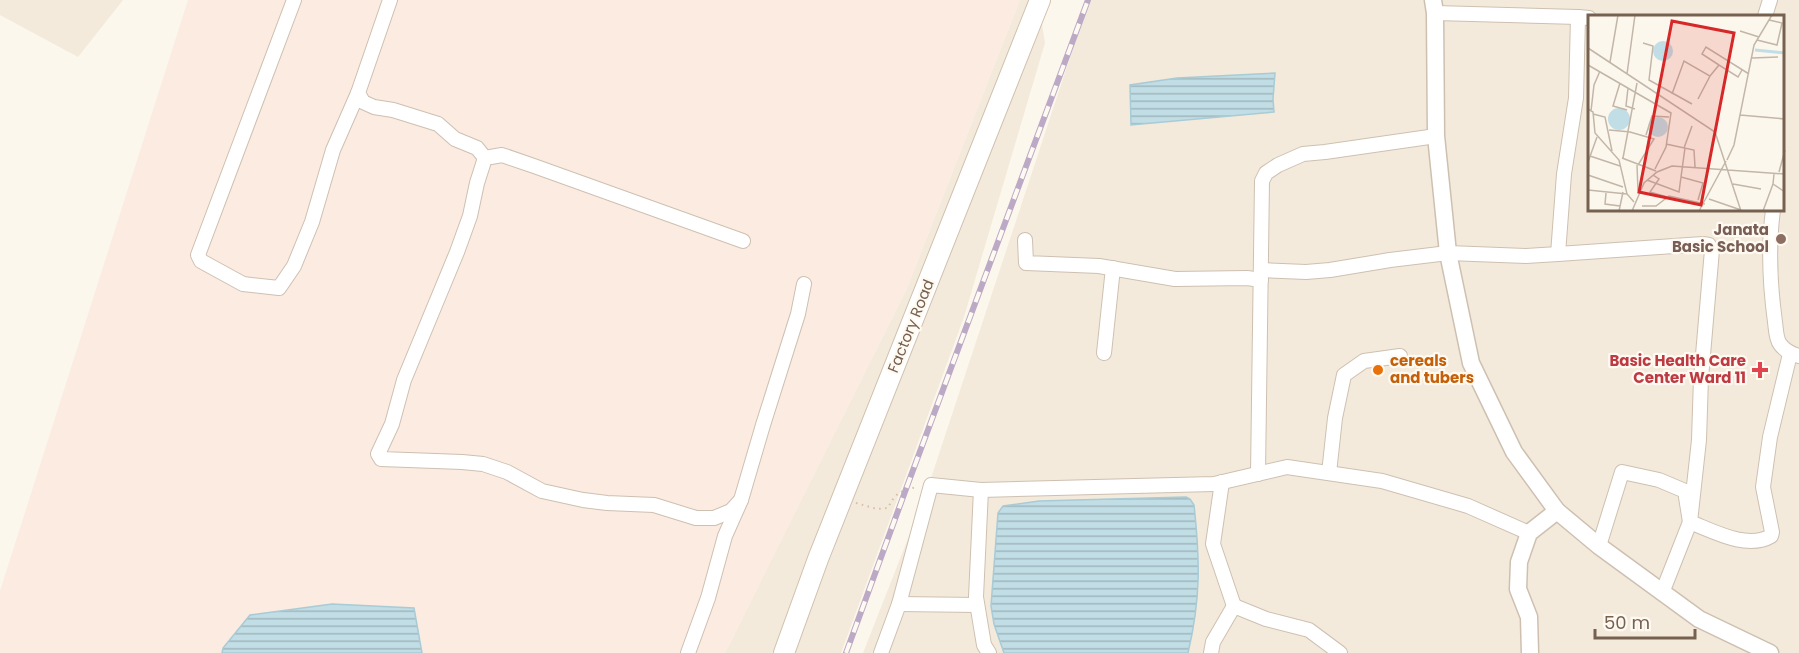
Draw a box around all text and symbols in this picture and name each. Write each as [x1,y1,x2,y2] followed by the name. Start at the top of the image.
[1588,15,1784,212] inset map
[1672,219,1769,257] place label: Janata Basic School
[1774,232,1788,246] marker: Janata Basic School
[882,276,939,376] street label: Factory Road
[1390,350,1474,388] place label: cereals and tubers
[1609,350,1746,388] place label: Basic Health Care Center Ward 11
[1751,361,1769,379] marker: Basic Health Care Center Ward 11
[1371,363,1385,377] marker: cereals and tubers
[1595,602,1696,640] scale bar
[1604,610,1650,635] text: 50 m

